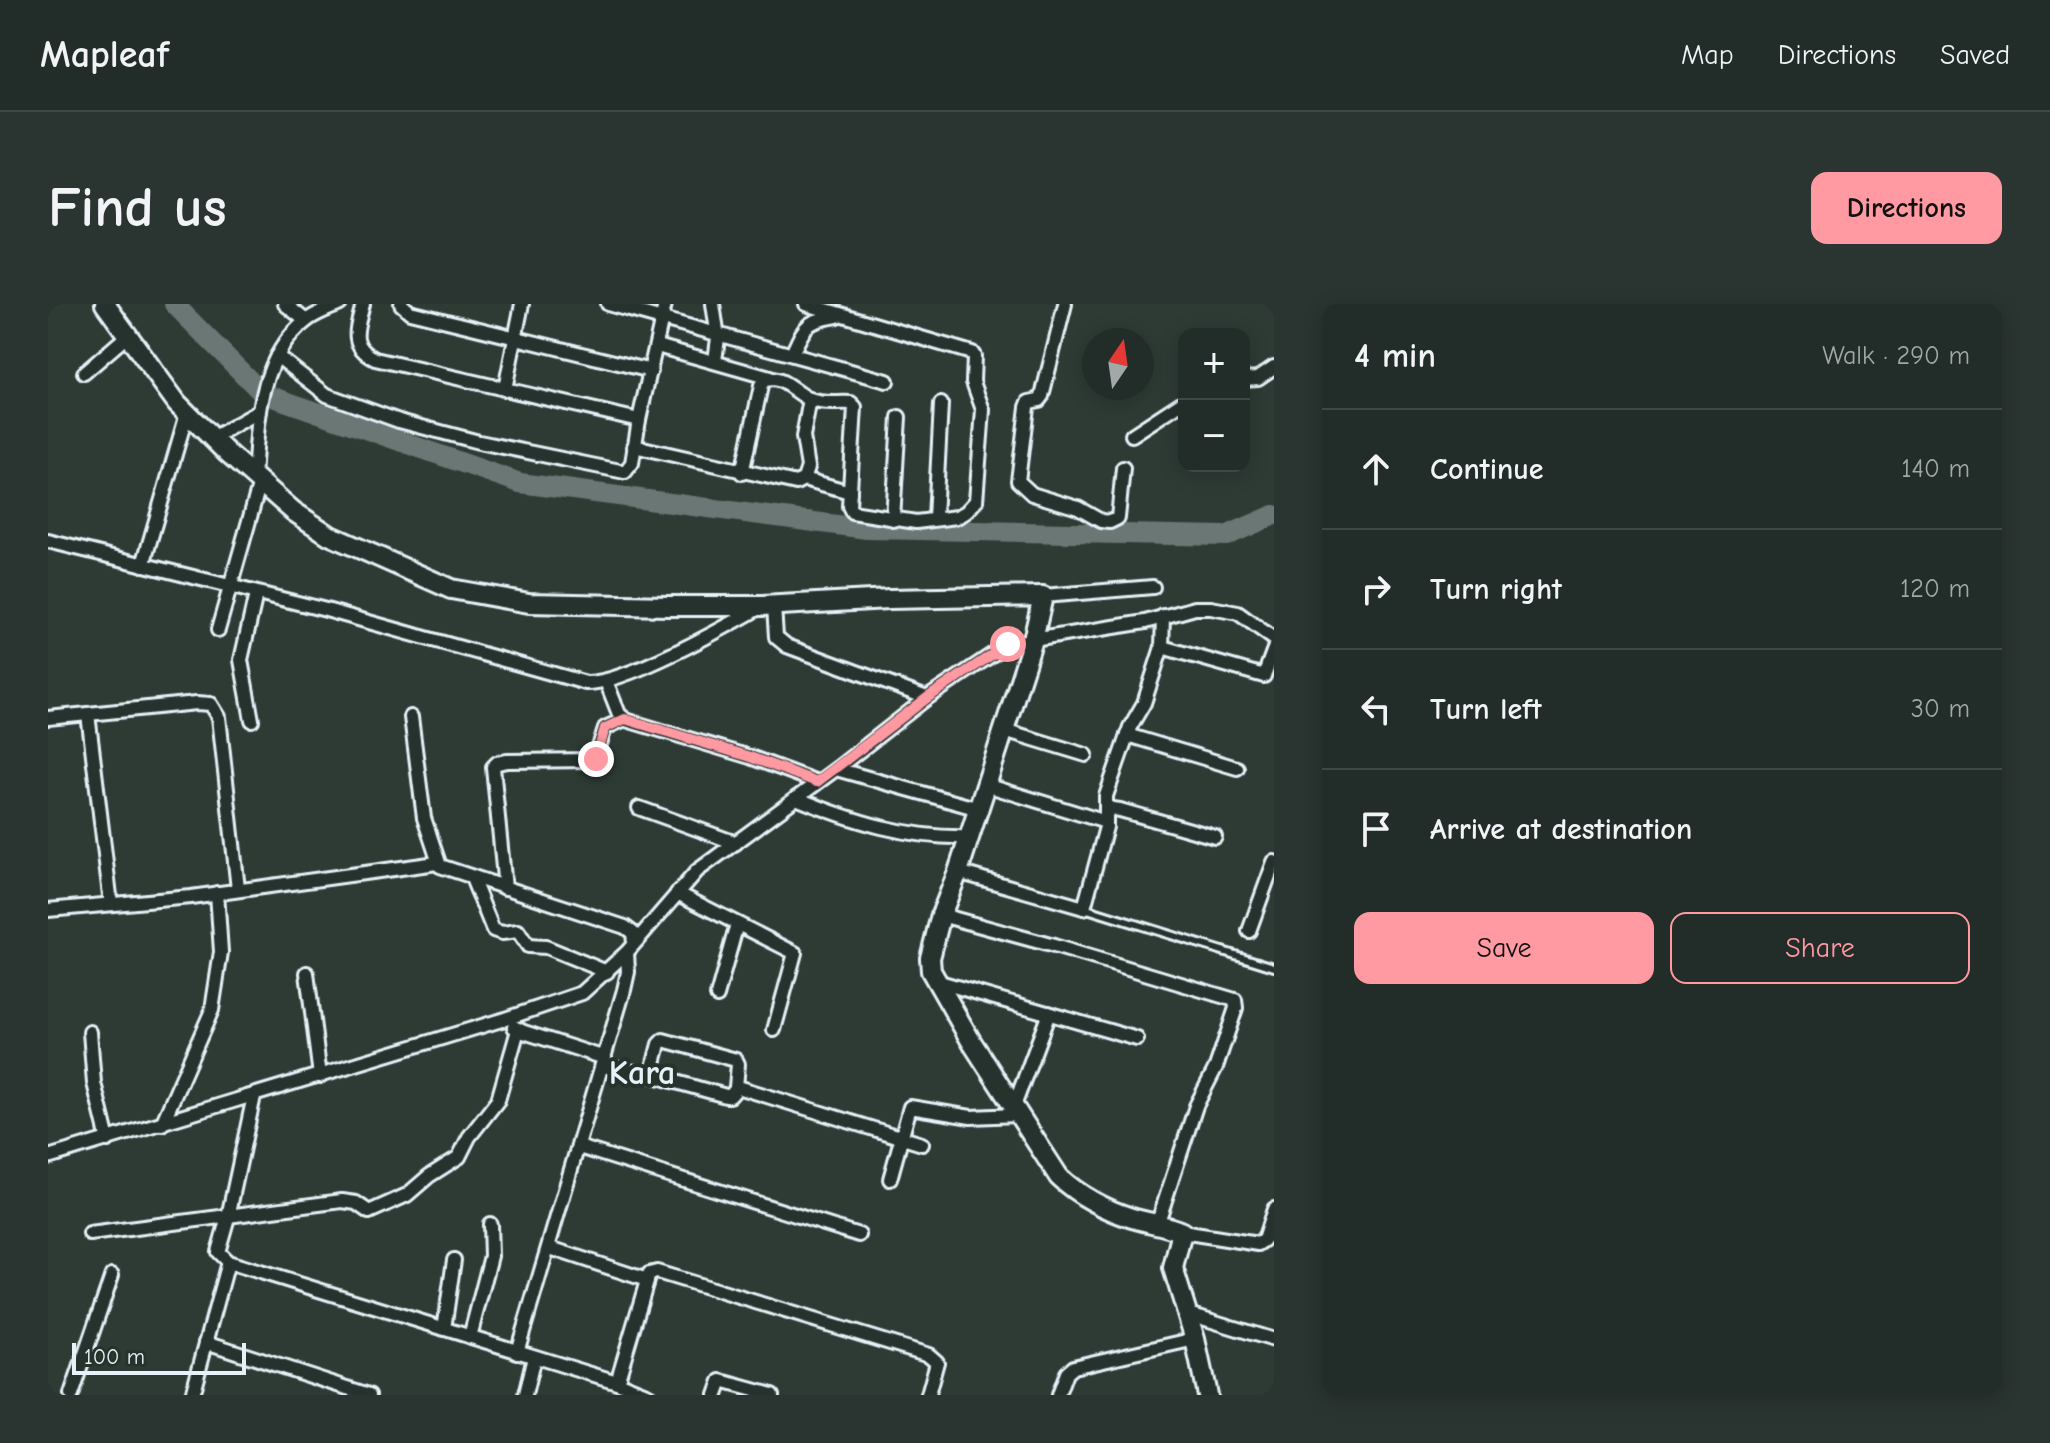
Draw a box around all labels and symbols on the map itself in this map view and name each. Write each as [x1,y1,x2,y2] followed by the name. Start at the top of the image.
[1082,328,1154,400] north arrow
[990,626,1026,662] route start
[578,741,614,777] route end
[609,1053,675,1093] district label: Kara
[72,1339,246,1375] scale bar

